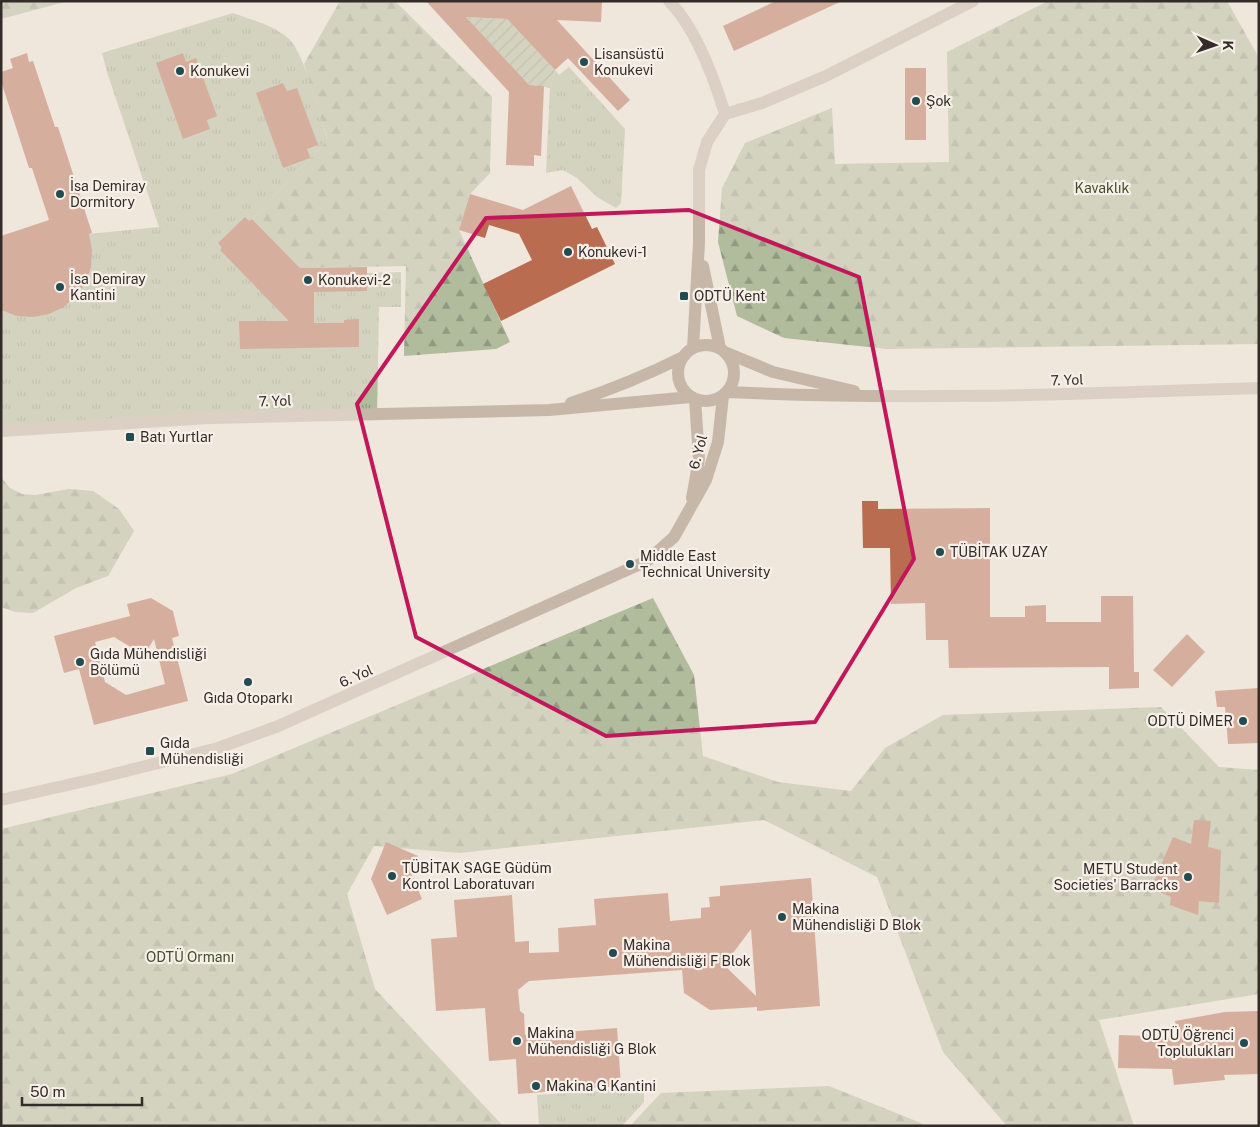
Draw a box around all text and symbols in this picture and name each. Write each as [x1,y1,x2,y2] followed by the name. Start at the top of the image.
[1190,20,1240,70] north arrow
[1220,40,1236,51] text: K
[594,46,664,78] place label: Lisansüstü Konukevi
[578,56,590,68] marker: Lisansüstü Konukevi
[190,63,249,79] place label: Konukevi
[174,65,186,77] marker: Konukevi
[926,93,951,109] place label: Şok
[910,95,922,107] marker: Şok
[70,176,146,210] place label: İsa Demiray Dormitory
[1075,180,1130,196] park label: Kavaklık
[54,188,66,200] marker: İsa Demiray Dormitory
[578,244,647,260] place label: Konukevi-1
[562,246,574,258] marker: Konukevi-1
[70,269,146,303] place label: İsa Demiray Kantini
[318,272,391,288] place label: Konukevi-2
[302,274,314,286] marker: Konukevi-2
[54,281,66,293] marker: İsa Demiray Kantini
[694,286,765,304] place label: ODTÜ Kent
[678,290,690,302] marker: ODTÜ Kent
[1050,371,1084,389] street label: 7. Yol
[258,392,292,410] street label: 7. Yol
[140,429,213,445] place label: Batı Yurtlar
[124,431,136,443] marker: Batı Yurtlar
[686,433,710,471] street label: 6. Yol
[950,542,1048,560] place label: TÜBİTAK UZAY
[934,546,946,558] marker: TÜBİTAK UZAY
[640,548,771,580] place label: Middle East Technical University
[624,558,636,570] marker: Middle East Technical University
[90,646,207,678] place label: Gıda Mühendisliği Bölümü
[74,656,86,668] marker: Gıda Mühendisliği Bölümü
[337,662,375,690] street label: 6. Yol
[242,676,254,688] marker: Gıda Otoparkı
[203,690,293,706] place label: Gıda Otoparkı
[1148,711,1233,729] place label: ODTÜ DİMER
[1237,715,1249,727] marker: ODTÜ DİMER
[160,735,243,767] place label: Gıda Mühendisliği
[144,745,156,757] marker: Gıda Mühendisliği
[402,858,552,892] place label: TÜBİTAK SAGE Güdüm Kontrol Laboratuvarı
[1054,861,1178,893] place label: METU Student Societies' Barracks
[386,870,398,882] marker: TÜBİTAK SAGE Güdüm Kontrol Laboratuvarı
[1182,871,1194,883] marker: METU Student Societies' Barracks
[792,901,921,933] place label: Makina Mühendisliği D Blok
[776,911,788,923] marker: Makina Mühendisliği D Blok
[623,937,751,969] place label: Makina Mühendisliği F Blok
[146,947,234,965] park label: ODTÜ Ormanı
[607,947,619,959] marker: Makina Mühendisliği F Blok
[527,1025,657,1057] place label: Makina Mühendisliği G Blok
[1142,1025,1234,1059] place label: ODTÜ Öğrenci Toplulukları
[511,1035,523,1047] marker: Makina Mühendisliği G Blok
[1238,1037,1250,1049] marker: ODTÜ Öğrenci Toplulukları
[22,1074,142,1106] scale bar
[546,1078,656,1094] place label: Makina G Kantini
[530,1080,542,1092] marker: Makina G Kantini
[30,1083,65,1100] text: 50 m

